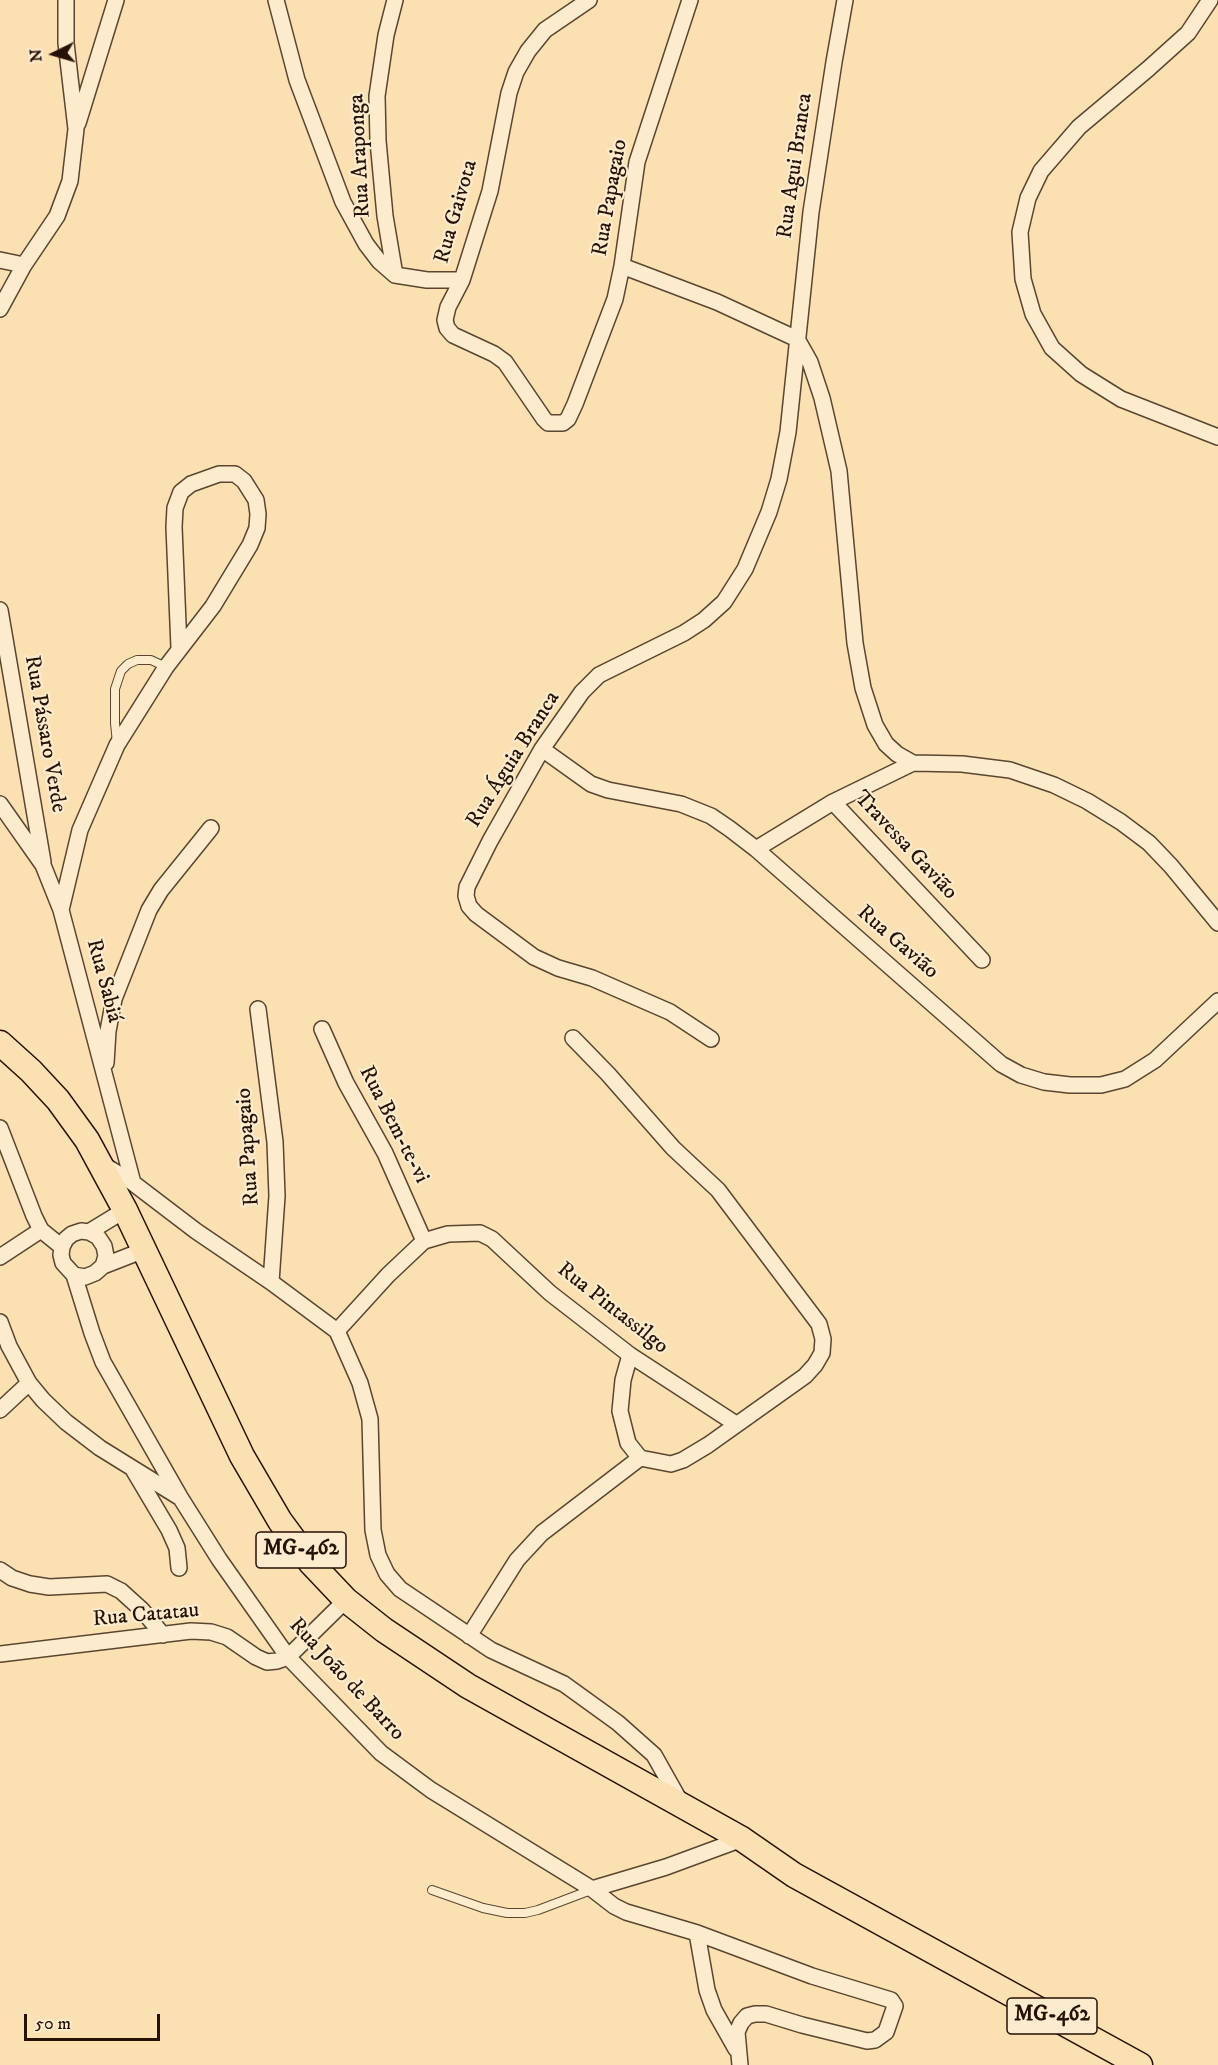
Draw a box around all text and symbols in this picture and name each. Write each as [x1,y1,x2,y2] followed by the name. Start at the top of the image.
[24,24,84,84] north arrow
[26,48,47,63] text: N
[773,92,819,240] street label: Rua Agui Branca
[345,93,377,219] street label: Rua Araponga
[588,137,634,259] street label: Rua Papagaio
[430,157,484,267] street label: Rua Gaivota
[17,653,71,815] street label: Rua Pássaro Verde
[461,687,567,833] street label: Rua Águia Branca
[848,786,962,906] street label: Travessa Gavião
[851,900,943,986] street label: Rua Gavião
[79,936,127,1026] street label: Rua Sabiá
[352,1062,434,1188] street label: Rua Bem-te-vi
[232,1087,266,1207] street label: Rua Papagaio
[551,1257,673,1361] street label: Rua Pintassilgo
[256,1532,346,1568] road number: MG-462
[92,1598,200,1634] street label: Rua Catatau
[282,1613,410,1747] street label: Rua João de Barro
[1007,1998,1097,2034] road number: MG-462
[27,2002,164,2040] scale bar
[35,2013,71,2035] text: 50 m

